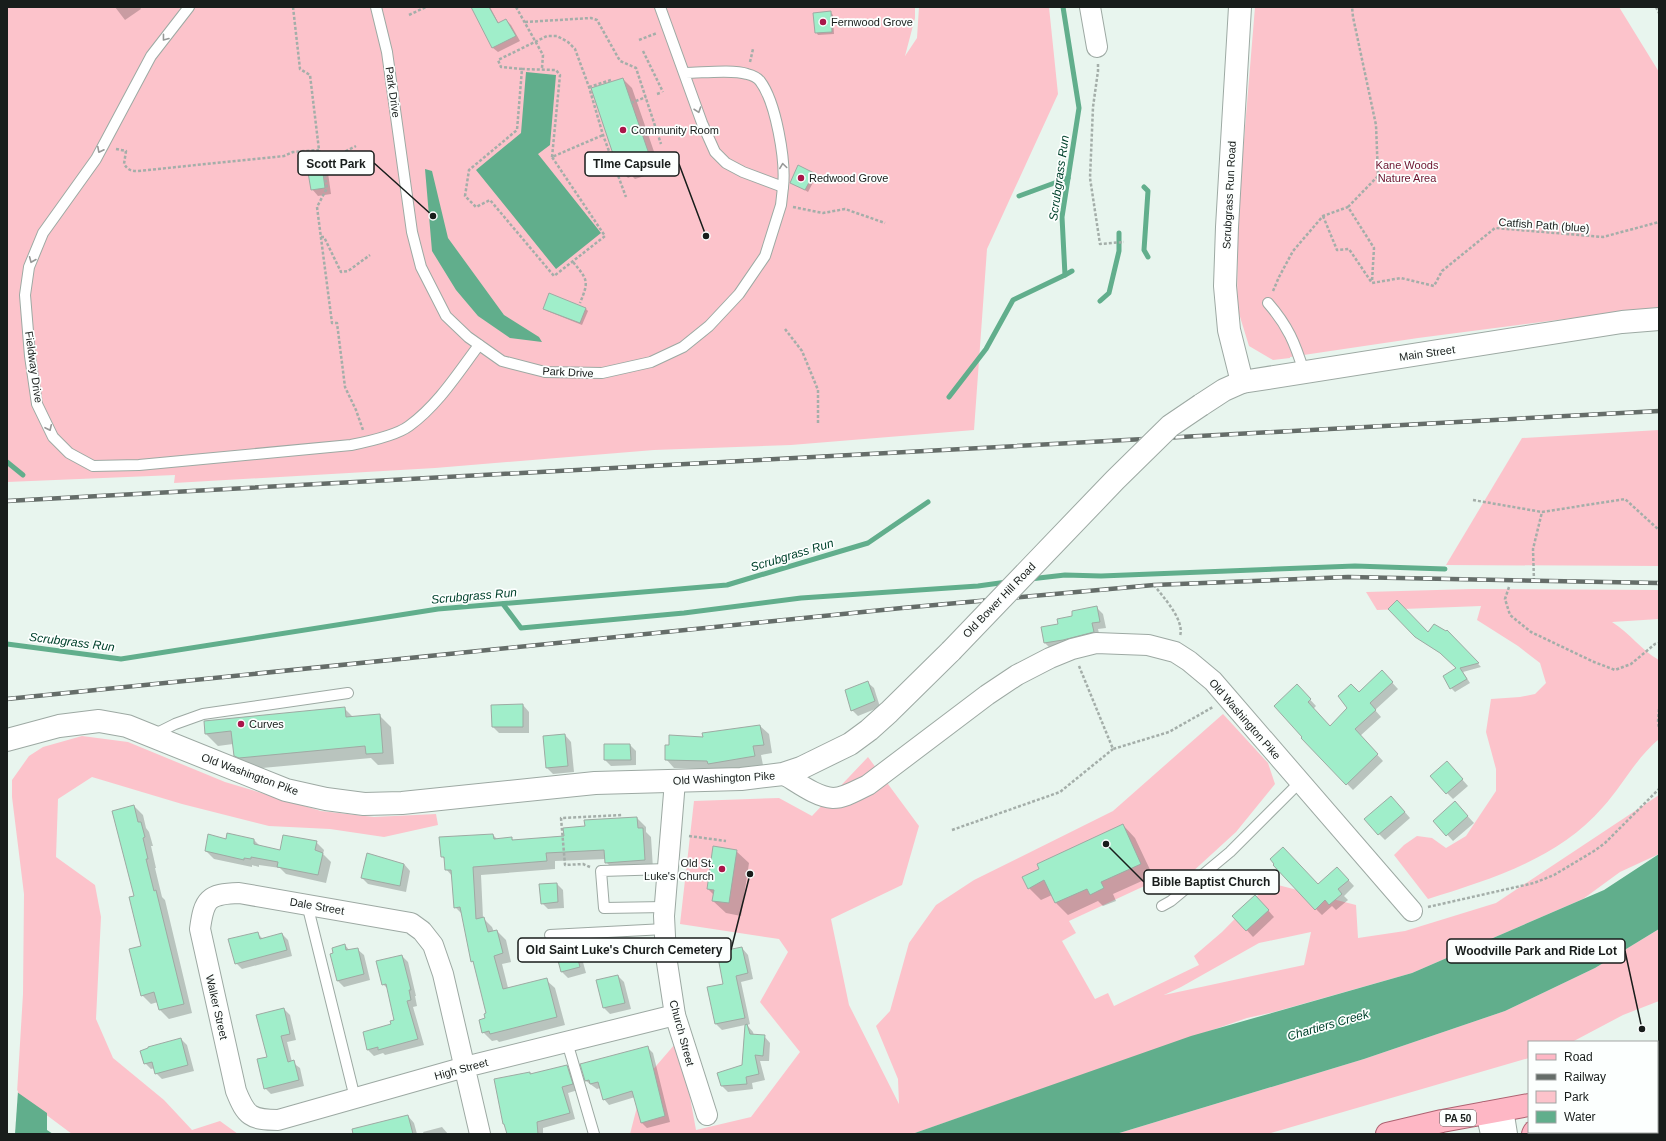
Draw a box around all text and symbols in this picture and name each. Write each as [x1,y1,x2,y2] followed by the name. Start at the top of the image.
[831,16,913,28] place label: Fernwood Grove
[818,17,828,27] marker: Fernwood Grove
[163,33,170,40] one-way arrow
[383,66,403,118] street label: Park Drive
[693,107,702,114] one-way arrow
[631,124,719,136] place label: Community Room
[618,125,628,135] marker: Community Room
[1046,134,1072,222] water label: Scrubgrass Run
[1220,141,1238,249] street label: Scrubgrass Run Road
[98,146,105,154] one-way arrow
[298,151,374,175] callout: Scott Park
[585,152,679,176] callout: TIme Capsule
[306,157,366,171] text: Scott Park
[593,157,671,171] text: TIme Capsule
[1376,159,1439,184] park label: Kane Woods Nature Area
[779,163,788,169] one-way arrow
[809,172,889,184] place label: Redwood Grove
[796,173,806,183] marker: Redwood Grove
[1498,216,1590,234] street label: Catfish Path (blue)
[28,256,36,263] one-way arrow
[23,330,45,404] street label: Fieldway Drive
[1398,343,1456,363] street label: Main Street
[542,365,594,379] street label: Park Drive
[44,423,52,431] one-way arrow
[749,536,835,574] water label: Scrubgrass Run
[960,560,1038,640] street label: Old Bower Hill Road
[431,585,518,607] water label: Scrubgrass Run
[28,630,116,654] water label: Scrubgrass Run
[1207,676,1283,762] street label: Old Washington Pike
[249,718,284,730] place label: Curves
[236,719,246,729] marker: Curves
[200,751,300,797] street label: Old Washington Pike
[673,769,775,787] street label: Old Washington Pike
[644,857,714,882] place label: Old St. Luke's Church
[717,864,727,874] marker: Old St. Luke's Church
[1144,870,1279,894] callout: Bible Baptist Church
[1152,875,1270,889] text: Bible Baptist Church
[289,895,345,917] street label: Dale Street
[518,938,731,962] callout: Old Saint Luke's Church Cemetery
[1447,939,1625,963] callout: Woodville Park and Ride Lot
[526,943,723,957] text: Old Saint Luke's Church Cemetery
[1455,944,1617,958] text: Woodville Park and Ride Lot
[204,973,230,1041] street label: Walker Street
[667,999,697,1067] street label: Church Street
[1286,1006,1371,1043] water label: Chartiers Creek
[1528,1041,1658,1133] legend
[1564,1050,1593,1064] text: Road
[433,1056,489,1082] street label: High Street
[1564,1070,1606,1084] text: Railway
[1564,1090,1590,1104] text: Park
[1440,1110,1476,1126] road number: PA 50
[1564,1110,1596,1124] text: Water

